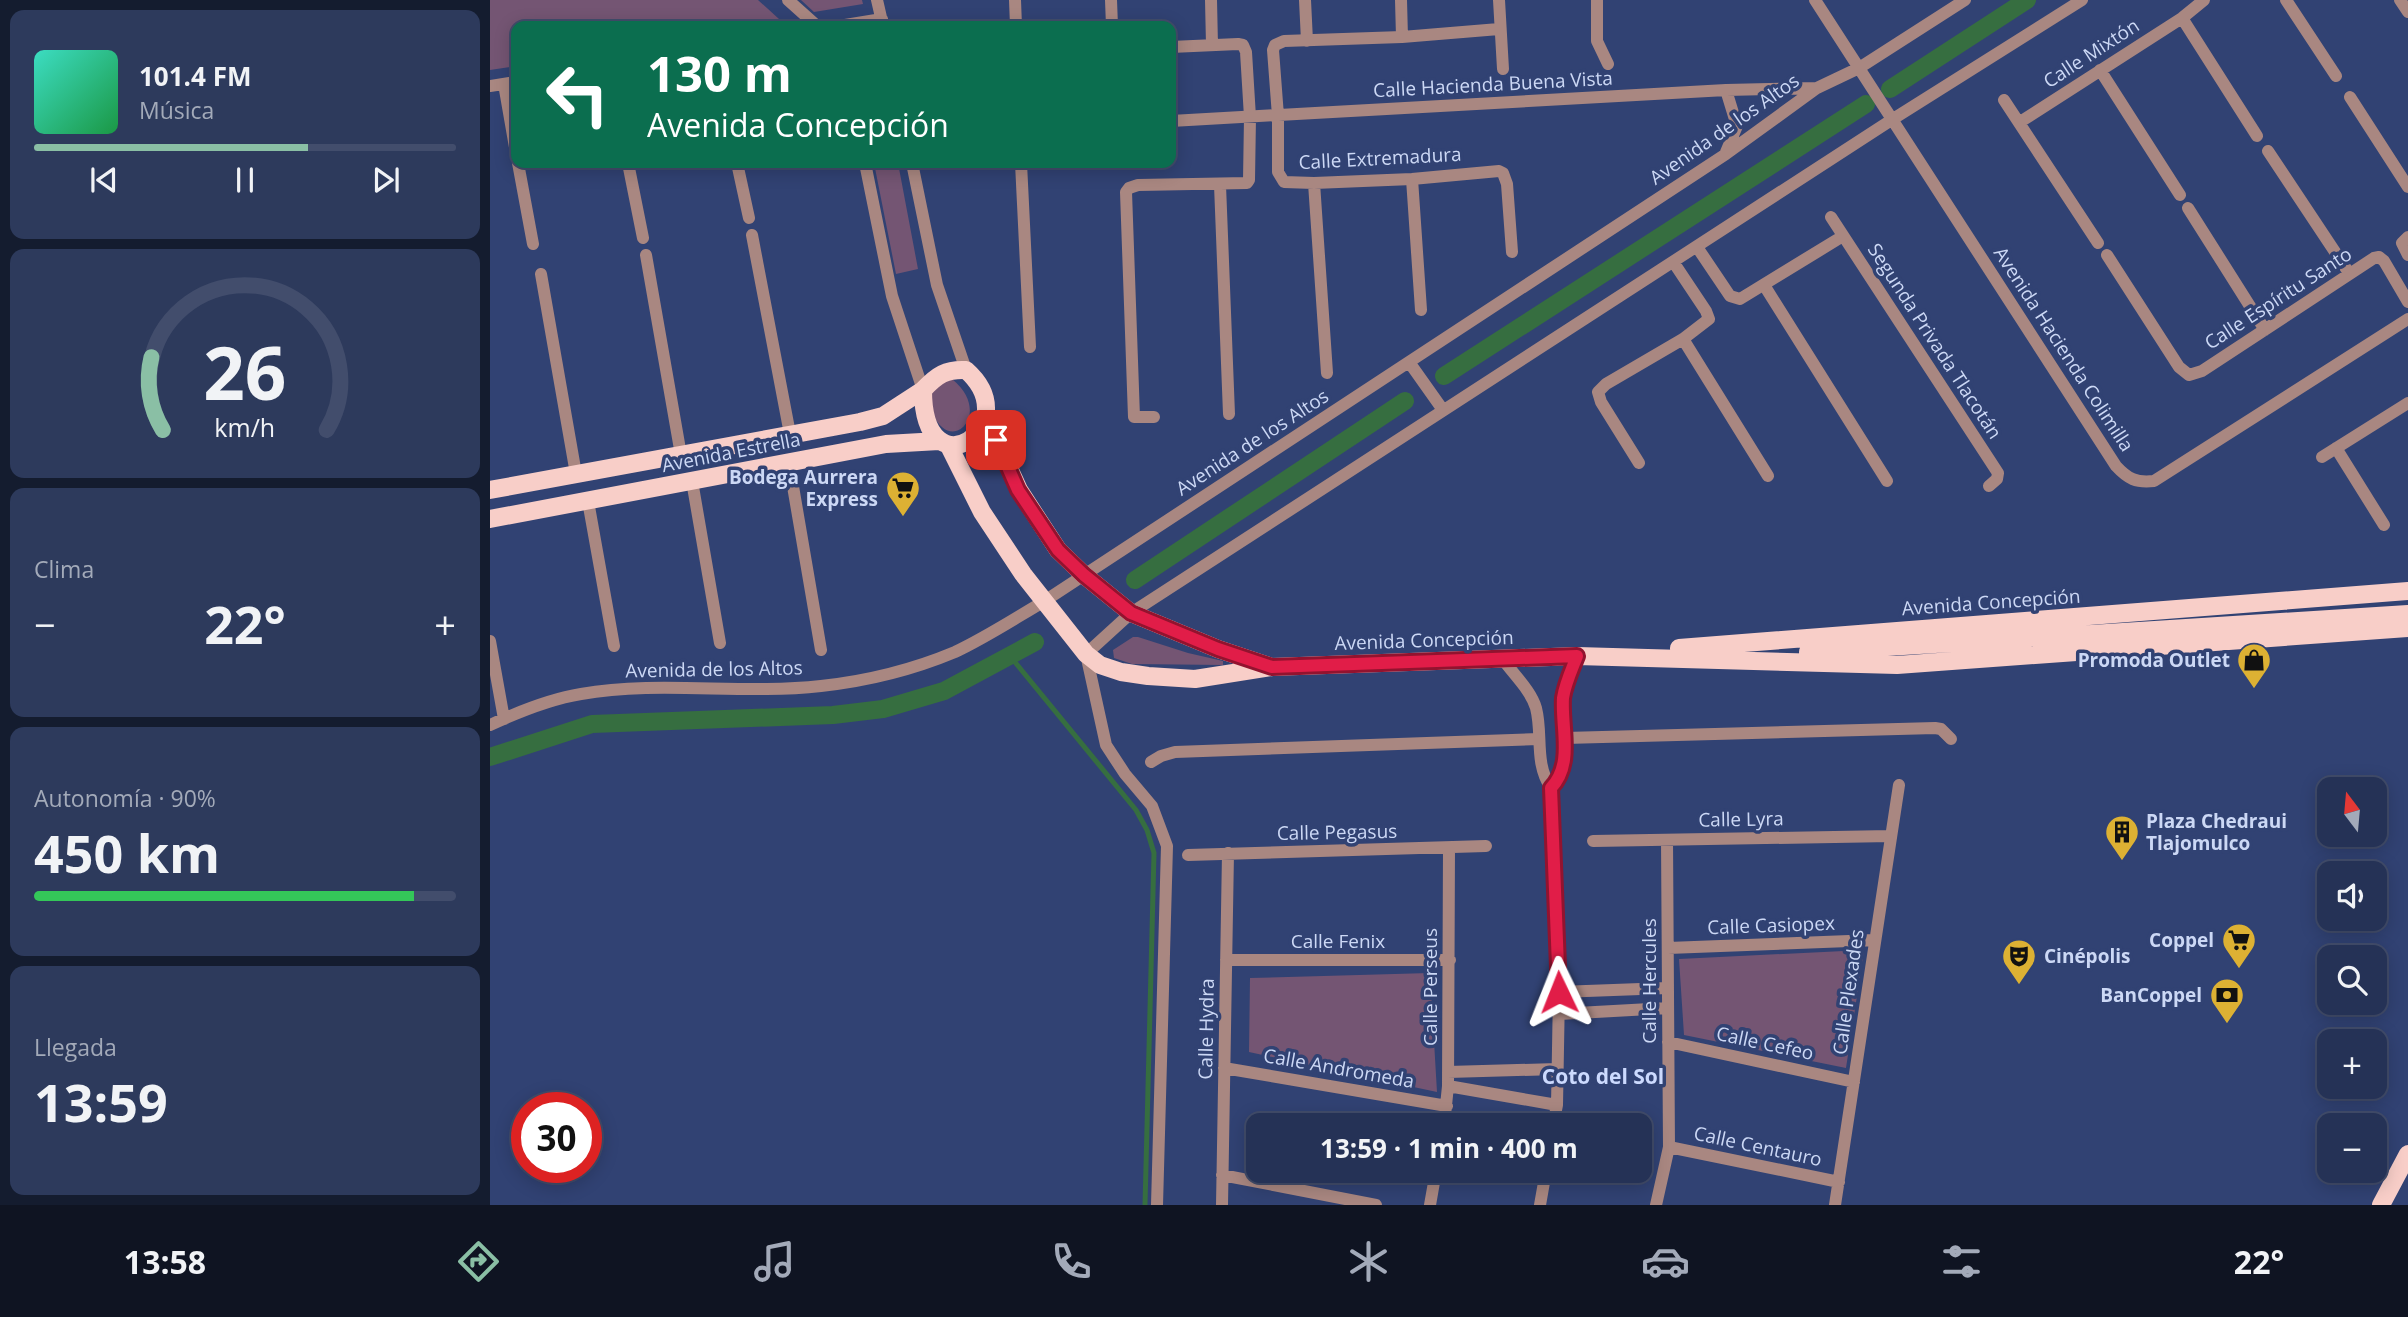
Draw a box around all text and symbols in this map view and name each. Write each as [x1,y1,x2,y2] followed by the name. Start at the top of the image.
[2038,12,2144,94] street label: Calle Mixtón
[647,40,792,106] text: 130 m
[532,49,623,140] icon: left
[139,58,251,94] text: 101.4 FM
[1373,65,1613,103] street label: Calle Hacienda Buena Vista
[1644,68,1804,190] street label: Avenida de los Altos
[139,94,214,126] text: Música
[647,103,949,146] text: Avenida Concepción
[1298,141,1462,175] street label: Calle Extremadura
[85,161,123,199] icon: previous
[226,161,264,199] icon: pause
[367,161,405,199] icon: next
[1862,238,2008,444] street label: Segunda Privada Tlacotán
[2199,241,2357,355] street label: Calle Espíritu Santo
[1988,242,2140,456] street label: Avenida Hacienda Colimilla
[203,322,287,421] text: 26
[1171,383,1333,501] street label: Avenida de los Altos
[215,409,275,443] text: km/h
[966,410,1026,470] pin
[977,421,1015,459] icon: arrive
[659,426,803,478] street label: Avenida Estrella
[729,464,878,512] place label: Bodega Aurrera Express
[884,469,922,518] supermarket icon: Bodega Aurrera Express
[34,553,94,585] text: Clima
[1901,583,2081,621] street label: Avenida Concepción
[204,588,286,659] text: 22°
[34,598,56,650] text: −
[434,598,456,650] text: +
[1334,624,1514,656] street label: Avenida Concepción
[2235,641,2273,690] shop icon: Promoda Outlet
[2078,647,2230,673] place label: Promoda Outlet
[625,654,803,684] street label: Avenida de los Altos
[2317,777,2387,847] north arrow
[2317,777,2387,1183] map controls
[34,782,216,814] text: Autonomía · 90%
[1698,805,1784,833] street label: Calle Lyra
[2146,808,2287,856] place label: Plaza Chedraui Tlajomulco
[2103,813,2141,862] building icon: Plaza Chedraui Tlajomulco
[34,817,220,888] text: 450 km
[1277,818,1397,846] street label: Calle Pegasus
[2317,861,2387,931] button: sound
[1707,910,1835,940] street label: Calle Casiopex
[1636,918,1662,1044] street label: Calle Hercules
[2220,921,2258,970] supermarket icon: Coppel
[2149,927,2214,953] place label: Coppel
[1291,928,1385,954] street label: Calle Fenix
[1417,928,1443,1046] street label: Calle Perseus
[1826,928,1870,1056] street label: Calle Plexades
[2000,937,2038,986] theatre icon: Cinépolis
[2044,943,2130,969] place label: Cinépolis
[2317,945,2387,1015] button: search
[1522,955,1596,1029] position arrow
[2208,976,2246,1025] bank icon: BanCoppel
[1192,978,1220,1080] street label: Calle Hydra
[2100,982,2202,1008] place label: BanCoppel
[1714,1020,1816,1066] street label: Calle Cefeo
[2317,1029,2387,1099] button: +
[34,1031,117,1063] text: Llegada
[1262,1042,1416,1094] street label: Calle Andromeda
[1542,1062,1664,1090] district label: Coto del Sol
[34,1066,168,1137] text: 13:59
[511,1092,602,1183] speed limit sign: 30
[2317,1113,2387,1183] button: −
[1692,1120,1824,1172] street label: Calle Centauro
[1320,1130,1578,1166] text: 13:59 · 1 min · 400 m
[454,1237,503,1286] icon: directions
[750,1237,799,1286] icon: music
[1047,1237,1096,1286] icon: phone
[1344,1237,1393,1286] icon: climate
[1641,1237,1690,1286] icon: car
[1937,1237,1986,1286] icon: filters
[124,1240,206,1283] text: 13:58
[2234,1240,2284,1283] text: 22°

